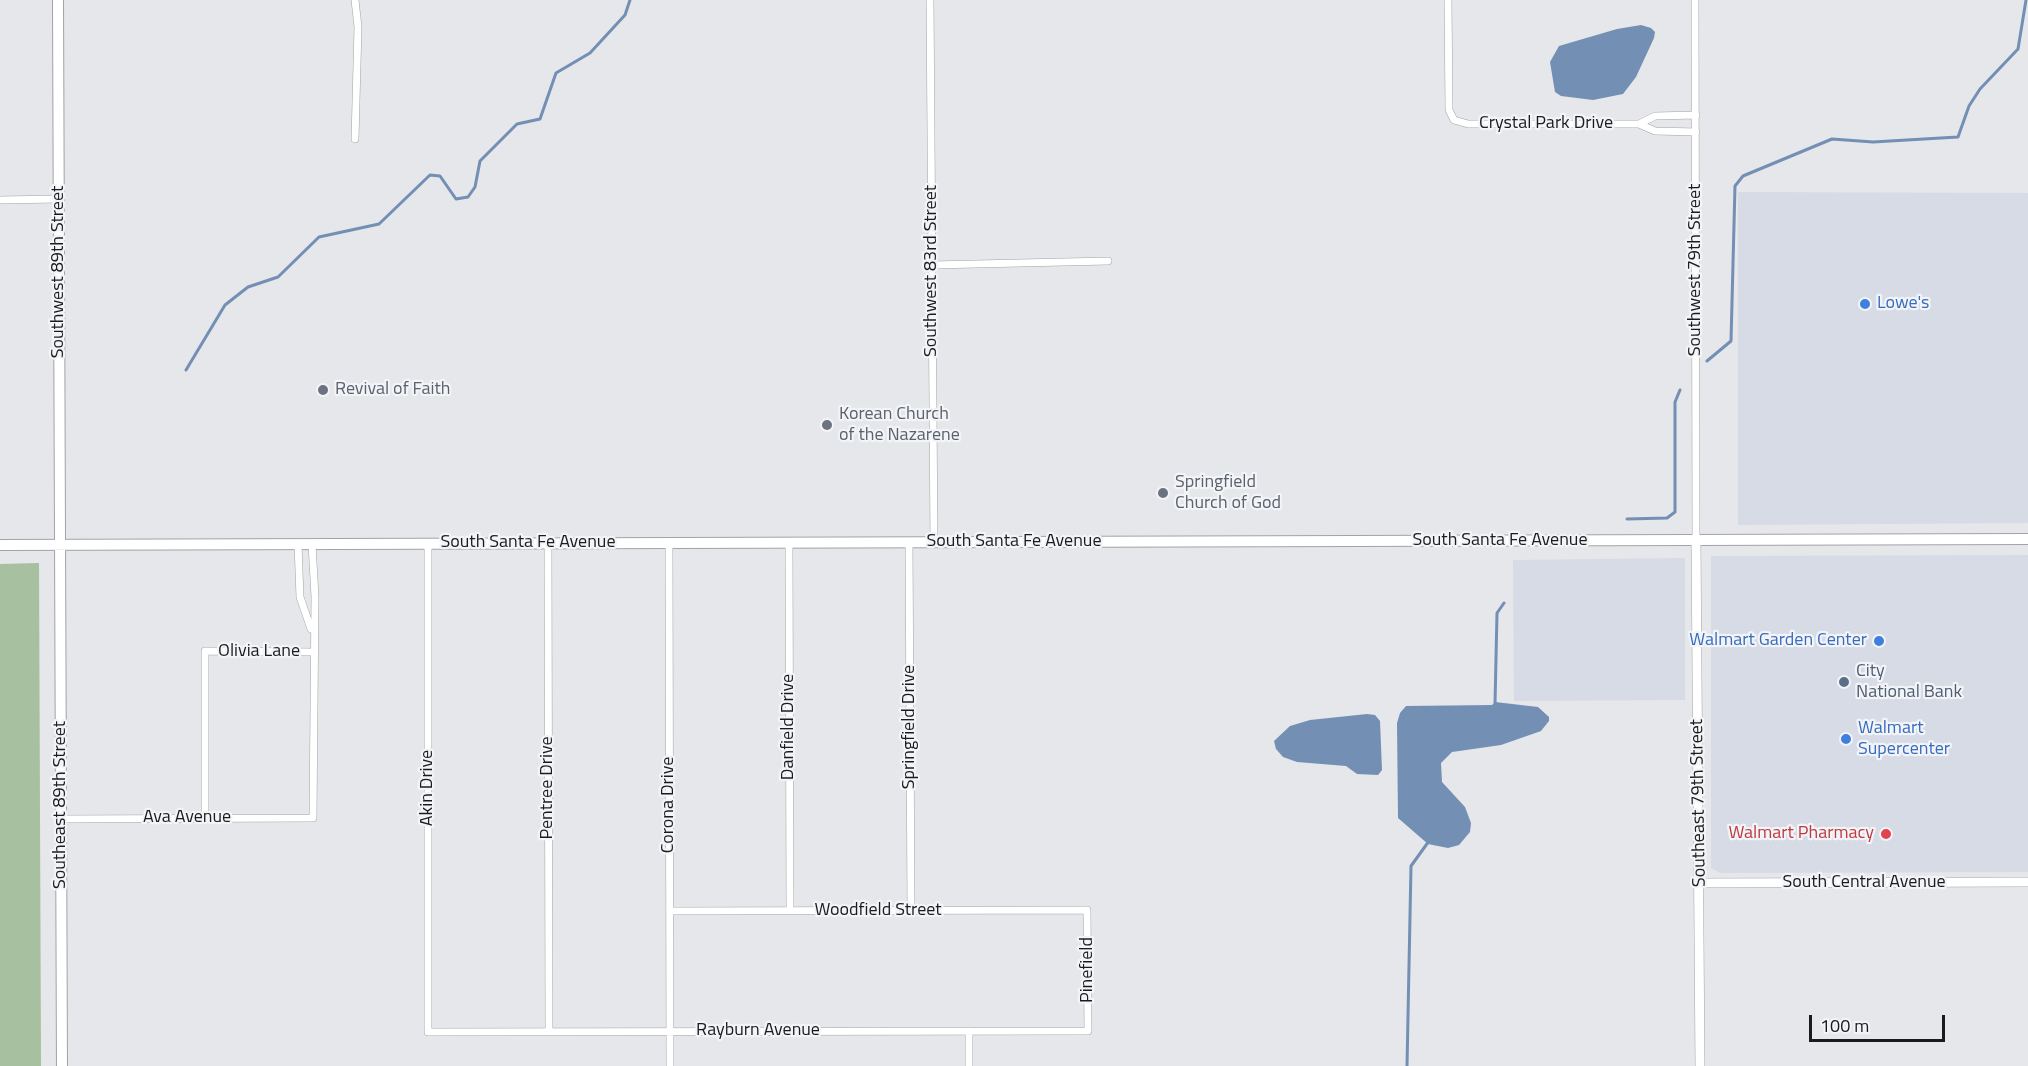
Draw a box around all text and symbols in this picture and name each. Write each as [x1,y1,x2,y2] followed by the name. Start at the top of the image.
[1479,113,1613,135] street label: Crystal Park Drive
[1685,184,1707,356] street label: Southwest 79th Street
[921,185,943,357] street label: Southwest 83rd Street
[48,186,70,358] street label: Southwest 89th Street
[1877,293,1929,315] place label: Lowe's
[1858,297,1872,311] marker: Lowe's
[335,379,450,401] place label: Revival of Faith
[316,383,330,397] marker: Revival of Faith
[839,404,960,446] place label: Korean Church of the Nazarene
[820,418,834,432] marker: Korean Church of the Nazarene
[1175,472,1281,514] place label: Springfield Church of God
[1156,486,1170,500] marker: Springfield Church of God
[1413,530,1587,552] street label: South Santa Fe Avenue
[927,531,1101,553] street label: South Santa Fe Avenue
[441,532,615,554] street label: South Santa Fe Avenue
[1689,630,1867,652] place label: Walmart Garden Center
[1872,634,1886,648] marker: Walmart Garden Center
[218,641,300,663] street label: Olivia Lane
[1856,661,1962,704] place label: City National Bank
[899,665,921,789] street label: Springfield Drive
[778,674,800,780] street label: Danfield Drive
[1837,675,1851,689] marker: City National Bank
[1858,718,1950,760] place label: Walmart Supercenter
[1687,719,1711,887] street label: Southeast 79th Street
[50,721,72,889] street label: Southeast 89th Street
[1839,732,1853,746] marker: Walmart Supercenter
[537,736,559,840] street label: Pentree Drive
[417,750,439,826] street label: Akin Drive
[658,757,680,853] street label: Corona Drive
[143,807,231,829] street label: Ava Avenue
[1728,823,1874,845] place label: Walmart Pharmacy
[1879,827,1893,841] marker: Walmart Pharmacy
[1782,872,1946,894] street label: South Central Avenue
[814,900,942,922] street label: Woodfield Street
[1077,937,1099,1003] street label: Pinefield
[1812,1003,1948,1041] scale bar
[1820,1012,1869,1039] text: 100 m
[696,1020,820,1042] street label: Rayburn Avenue

